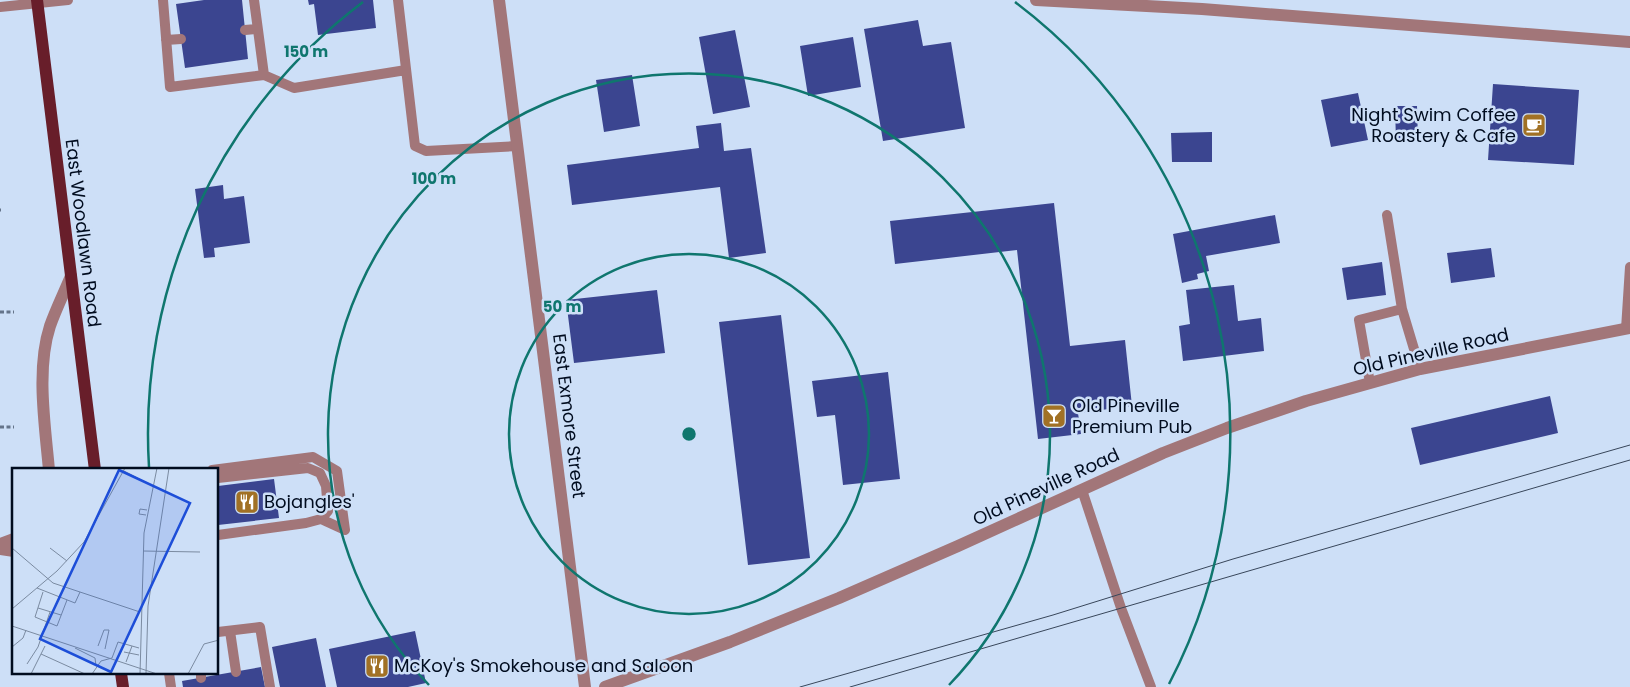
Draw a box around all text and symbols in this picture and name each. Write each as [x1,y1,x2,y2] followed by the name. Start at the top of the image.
[284,41,328,62] text: 150 m
[1351,102,1516,148] place label: Night Swim Coffee Roastery & Cafe
[1521,112,1547,138] cafe icon: Night Swim Coffee Roastery & Cafe
[60,137,107,328] street label: East Woodlawn Road
[412,168,456,189] text: 100 m
[543,296,581,317] text: 50 m
[1350,321,1511,382] street label: Old Pineville Road
[547,332,592,500] street label: East Exmore Street
[1072,393,1192,439] place label: Old Pineville Premium Pub
[1041,403,1067,429] bar icon: Old Pineville Premium Pub
[680,425,698,443] centre of rings
[968,442,1123,532] street label: Old Pineville Road
[12,468,219,674] inset map
[234,489,260,515] restaurant icon: Bojangles'
[264,489,355,514] place label: Bojangles'
[364,653,390,679] restaurant icon: McKoy's Smokehouse and Saloon
[394,653,693,678] place label: McKoy's Smokehouse and Saloon

